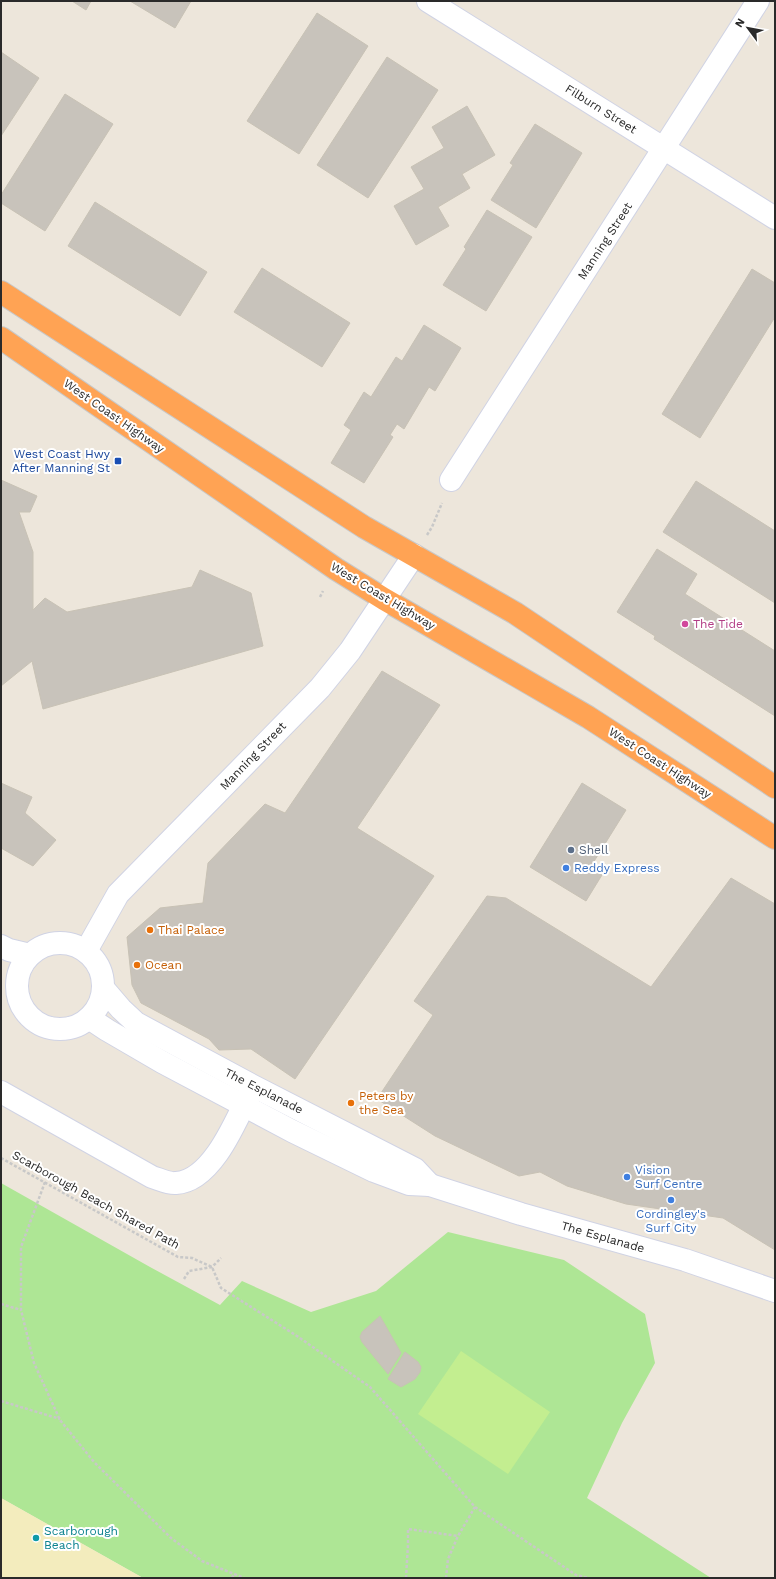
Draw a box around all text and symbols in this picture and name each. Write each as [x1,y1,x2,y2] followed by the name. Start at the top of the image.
[728,8,768,48] north arrow
[732,16,748,30] text: N
[563,81,639,137] street label: Filburn Street
[575,200,635,282] street label: Manning Street
[61,376,168,456] street label: West Coast Highway
[12,447,111,475] place label: West Coast Hwy After Manning St
[113,456,123,466] marker: West Coast Hwy After Manning St
[328,559,438,633] street label: West Coast Highway
[693,617,743,631] place label: The Tide
[680,619,690,629] marker: The Tide
[217,719,289,793] street label: Manning Street
[606,725,715,802] street label: West Coast Highway
[579,843,609,857] place label: Shell
[566,845,576,855] marker: Shell
[574,861,660,875] place label: Reddy Express
[561,863,571,873] marker: Reddy Express
[158,923,225,937] place label: Thai Palace
[145,925,155,935] marker: Thai Palace
[145,958,182,972] place label: Ocean
[132,960,142,970] marker: Ocean
[222,1065,306,1117] street label: The Esplanade
[359,1089,414,1117] place label: Peters by the Sea
[346,1098,356,1108] marker: Peters by the Sea
[10,1148,182,1252] street label: Scarborough Beach Shared Path
[635,1163,702,1191] place label: Vision Surf Centre
[622,1172,632,1182] marker: Vision Surf Centre
[666,1195,676,1205] marker: Cordingley's Surf City
[636,1207,706,1235] place label: Cordingley's Surf City
[560,1218,646,1256] street label: The Esplanade
[44,1524,118,1552] place label: Scarborough Beach
[31,1533,41,1543] marker: Scarborough Beach

